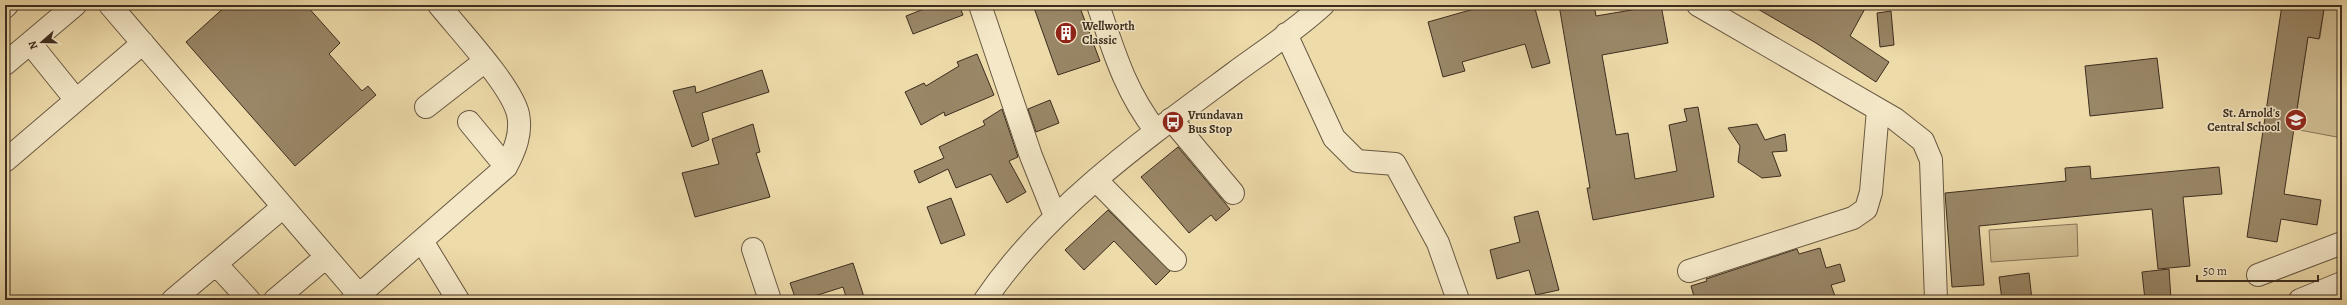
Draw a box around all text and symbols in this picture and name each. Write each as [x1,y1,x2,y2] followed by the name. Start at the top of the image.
[1081,18,1135,48] place label: Wellworth Classic
[1053,20,1079,46] building icon: Wellworth Classic
[22,22,62,62] north arrow
[25,39,41,52] text: N
[2207,105,2281,135] place label: St. Arnold's Central School
[1187,107,1243,137] place label: Vrundavan Bus Stop
[2283,107,2309,133] school or university icon: St. Arnold's Central School
[1160,109,1186,135] bus stop icon: Vrundavan Bus Stop
[2197,257,2318,283] scale bar
[2203,263,2227,279] text: 50 m

